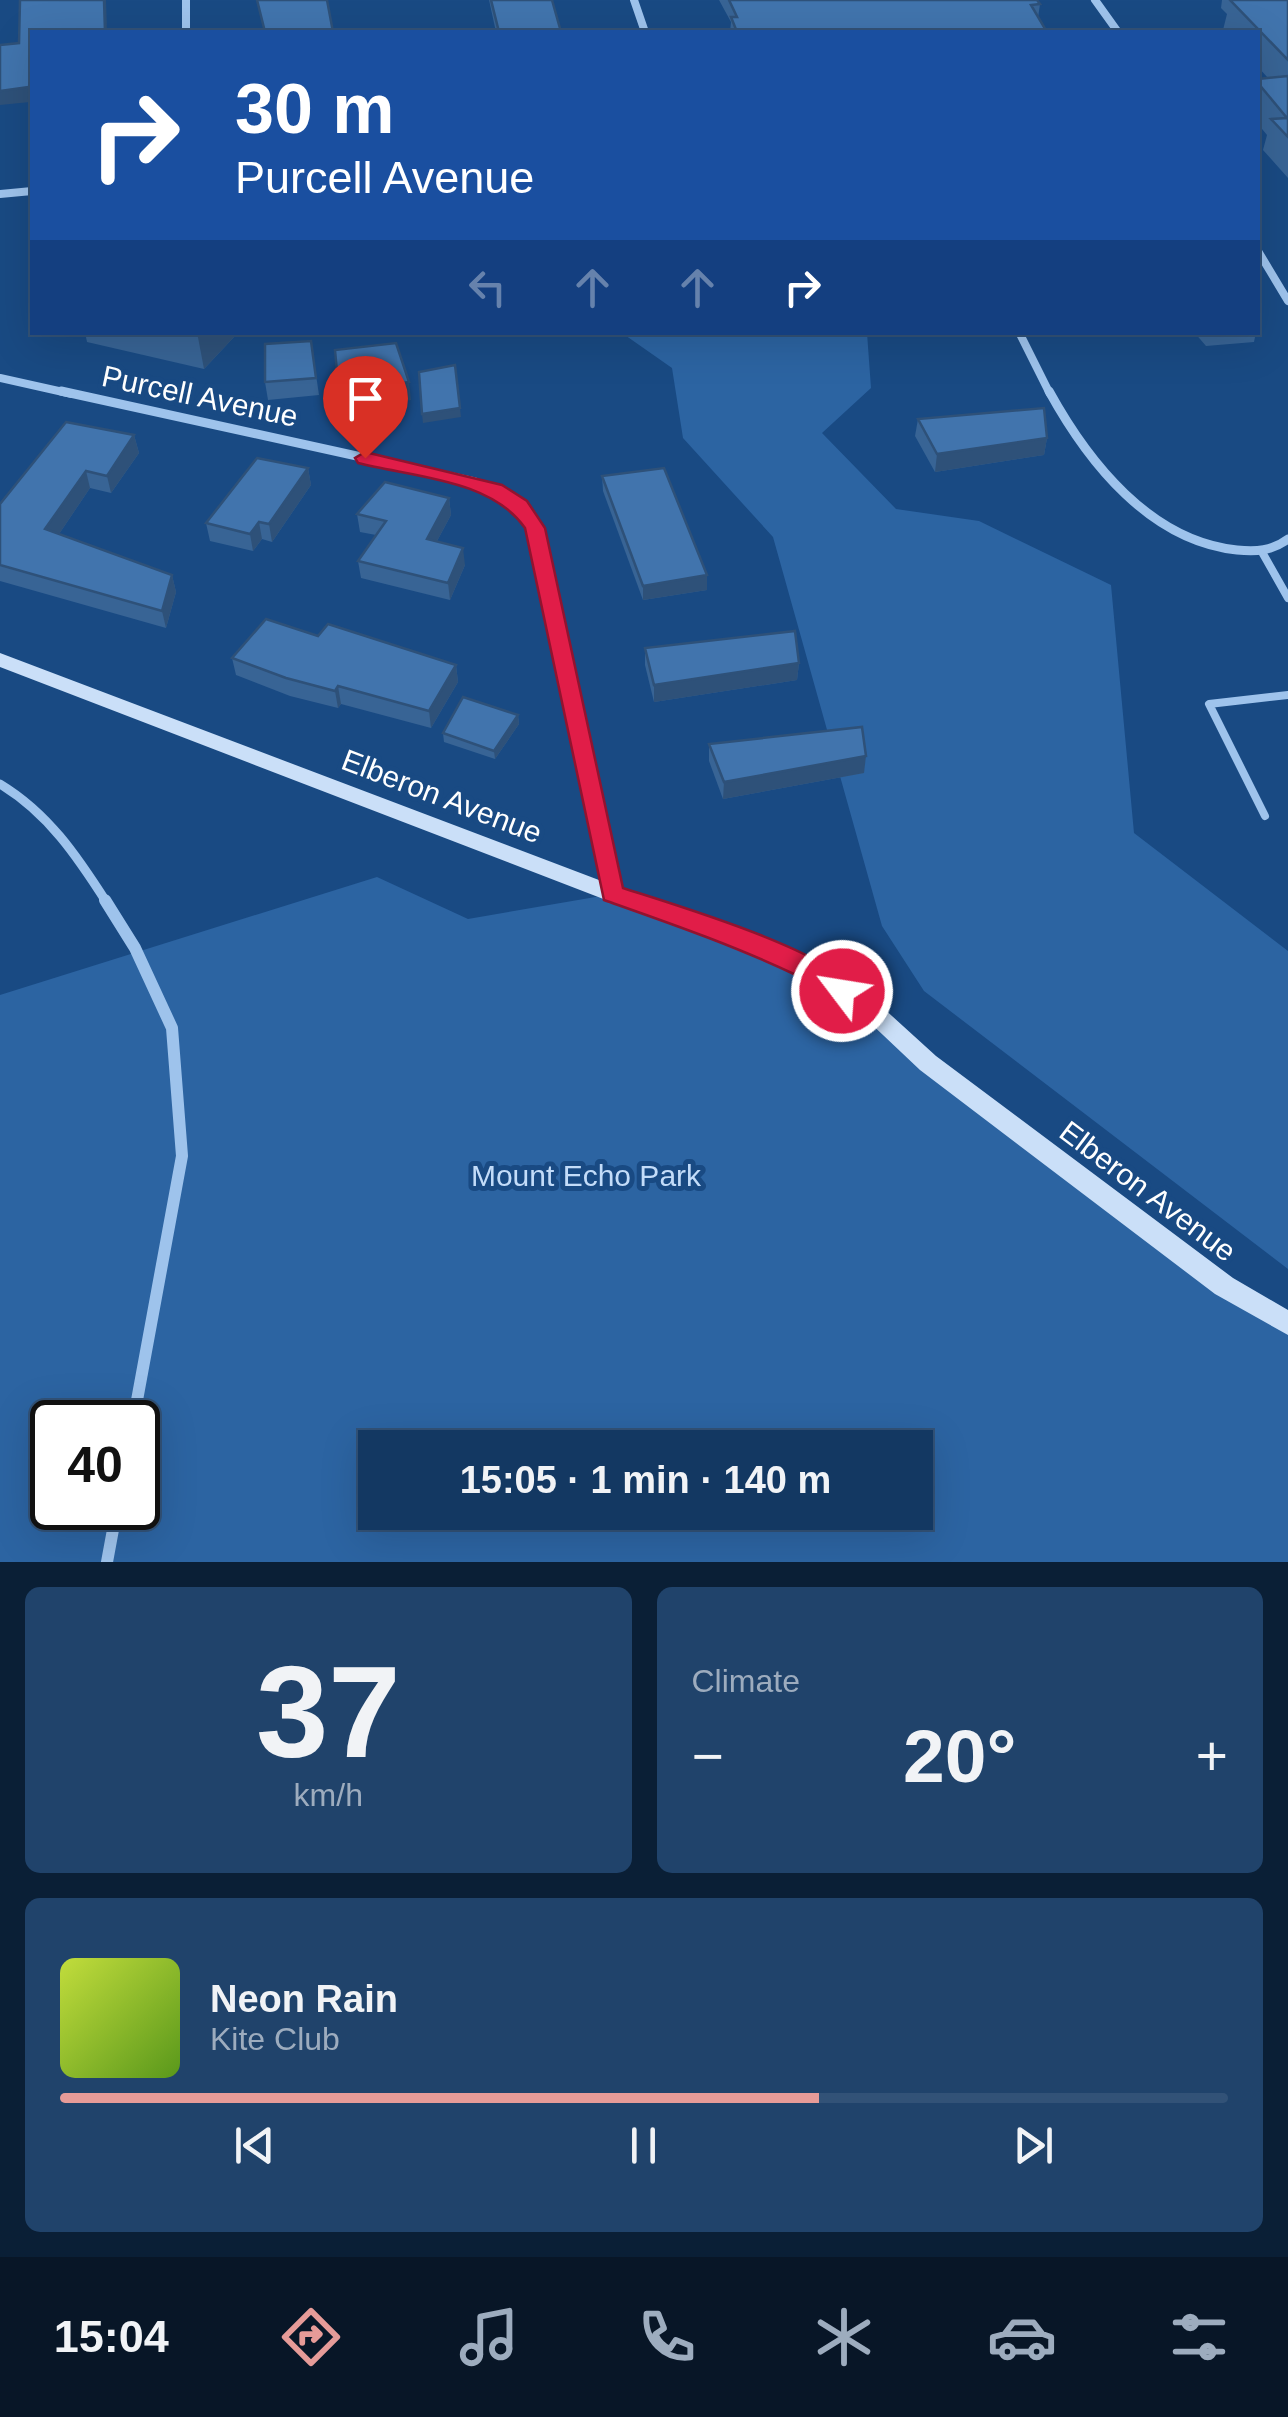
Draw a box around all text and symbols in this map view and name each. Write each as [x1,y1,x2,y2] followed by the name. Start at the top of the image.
[70,70,200,200] icon: right
[235,70,395,148] text: 30 m
[235,152,534,203] text: Purcell Avenue
[460,260,515,315] icon: left
[565,260,620,315] icon: ahead
[670,260,725,315] icon: ahead
[775,260,830,315] icon: right
[323,356,408,459] pin
[99,359,301,433] street label: Purcell Avenue
[338,371,393,426] icon: arrive
[337,743,547,849] street label: Elberon Avenue
[790,939,894,1043] position arrow
[1054,1114,1242,1268] street label: Elberon Avenue
[471,1159,702,1192] park label: Mount Echo Park
[30,1400,160,1530] speed limit sign: 40
[460,1459,831,1501] text: 15:05 · 1 min · 140 m
[256,1639,401,1785] text: 37
[692,1663,800,1699] text: Climate
[903,1714,1016,1798] text: 20°
[692,1725,724,1787] text: −
[1196,1725,1228,1787] text: +
[294,1777,363,1813] text: km/h
[210,1978,398,2020] text: Neon Rain
[210,2021,340,2057] text: Kite Club
[227,2118,282,2173] icon: previous
[616,2118,671,2173] icon: pause
[1006,2118,1061,2173] icon: next
[276,2302,346,2372] icon: directions
[454,2302,524,2372] icon: music
[632,2302,702,2372] icon: phone
[809,2302,879,2372] icon: climate
[987,2302,1057,2372] icon: car
[1164,2302,1234,2372] icon: filters
[54,2311,169,2362] text: 15:04

